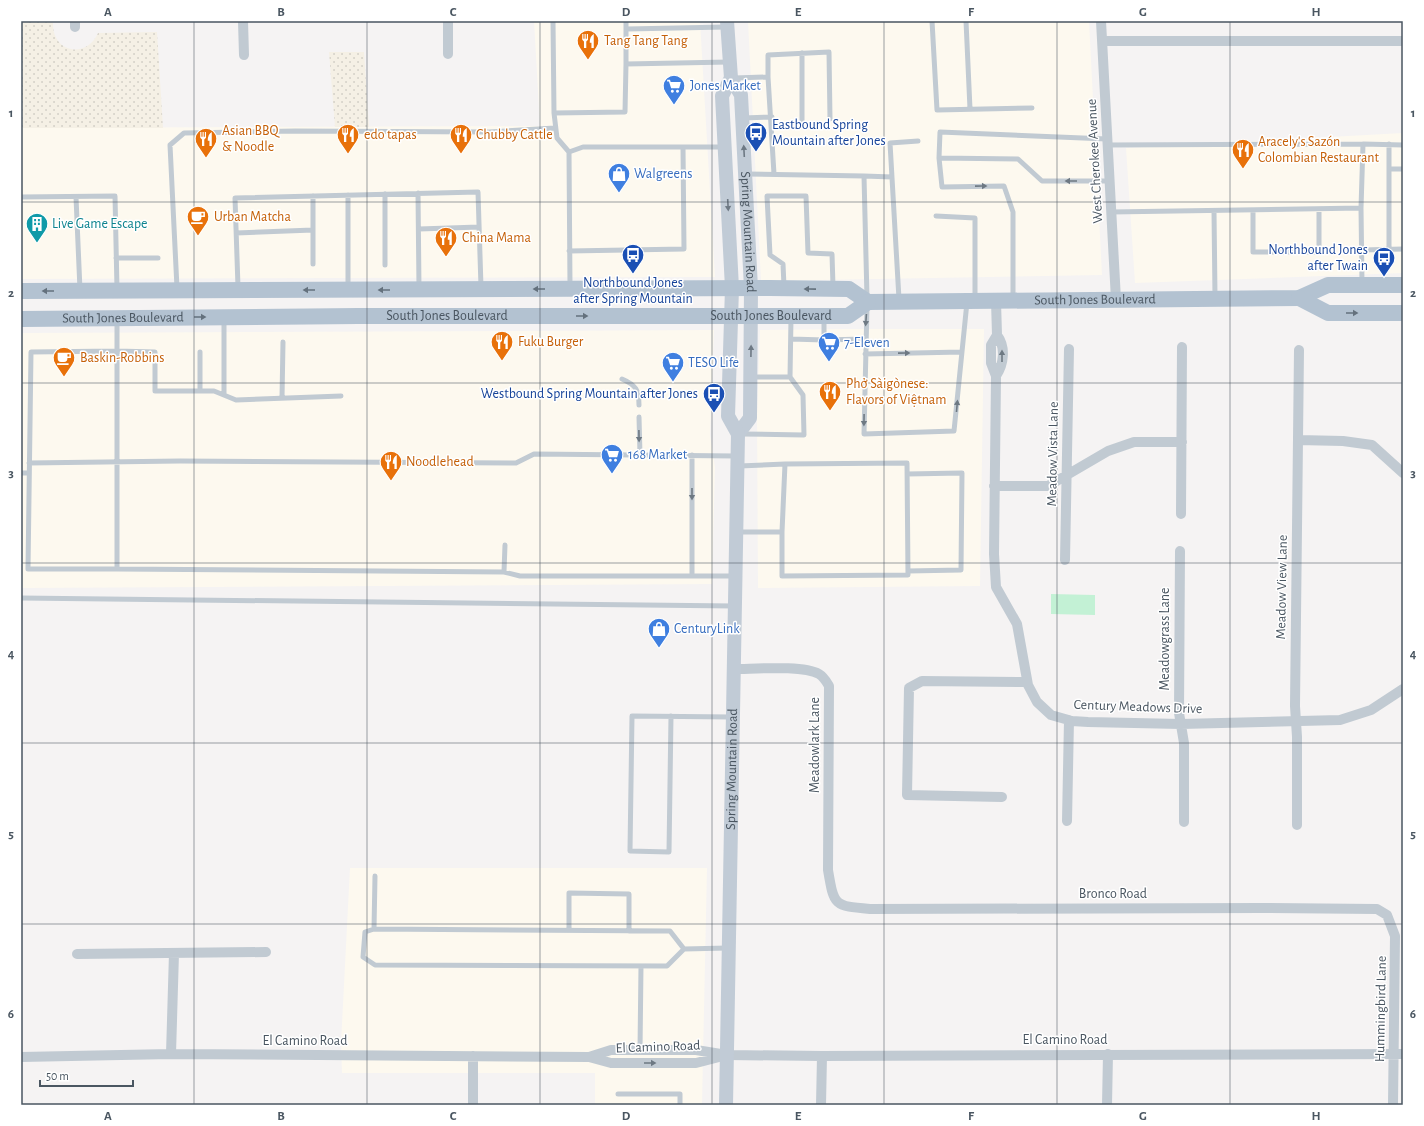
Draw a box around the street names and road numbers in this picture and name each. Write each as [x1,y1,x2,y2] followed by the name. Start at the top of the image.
[1085,98,1105,224] street label: West Cherokee Avenue
[738,171,758,293] street label: Spring Mountain Road
[1034,292,1156,307] street label: South Jones Boulevard
[386,309,508,323] street label: South Jones Boulevard
[710,309,832,323] street label: South Jones Boulevard
[62,311,184,326] street label: South Jones Boulevard
[1045,401,1061,507] street label: Meadow Vista Lane
[1274,535,1290,639] street label: Meadow View Lane
[1158,588,1172,690] street label: Meadowgrass Lane
[808,697,822,793] street label: Meadowlark Lane
[1073,698,1203,716] street label: Century Meadows Drive
[724,708,740,830] street label: Spring Mountain Road
[1079,887,1147,901] street label: Bronco Road
[1373,956,1389,1062] street label: Hummingbird Lane
[1023,1033,1107,1047] street label: El Camino Road
[263,1034,347,1048] street label: El Camino Road
[615,1039,701,1055] street label: El Camino Road

